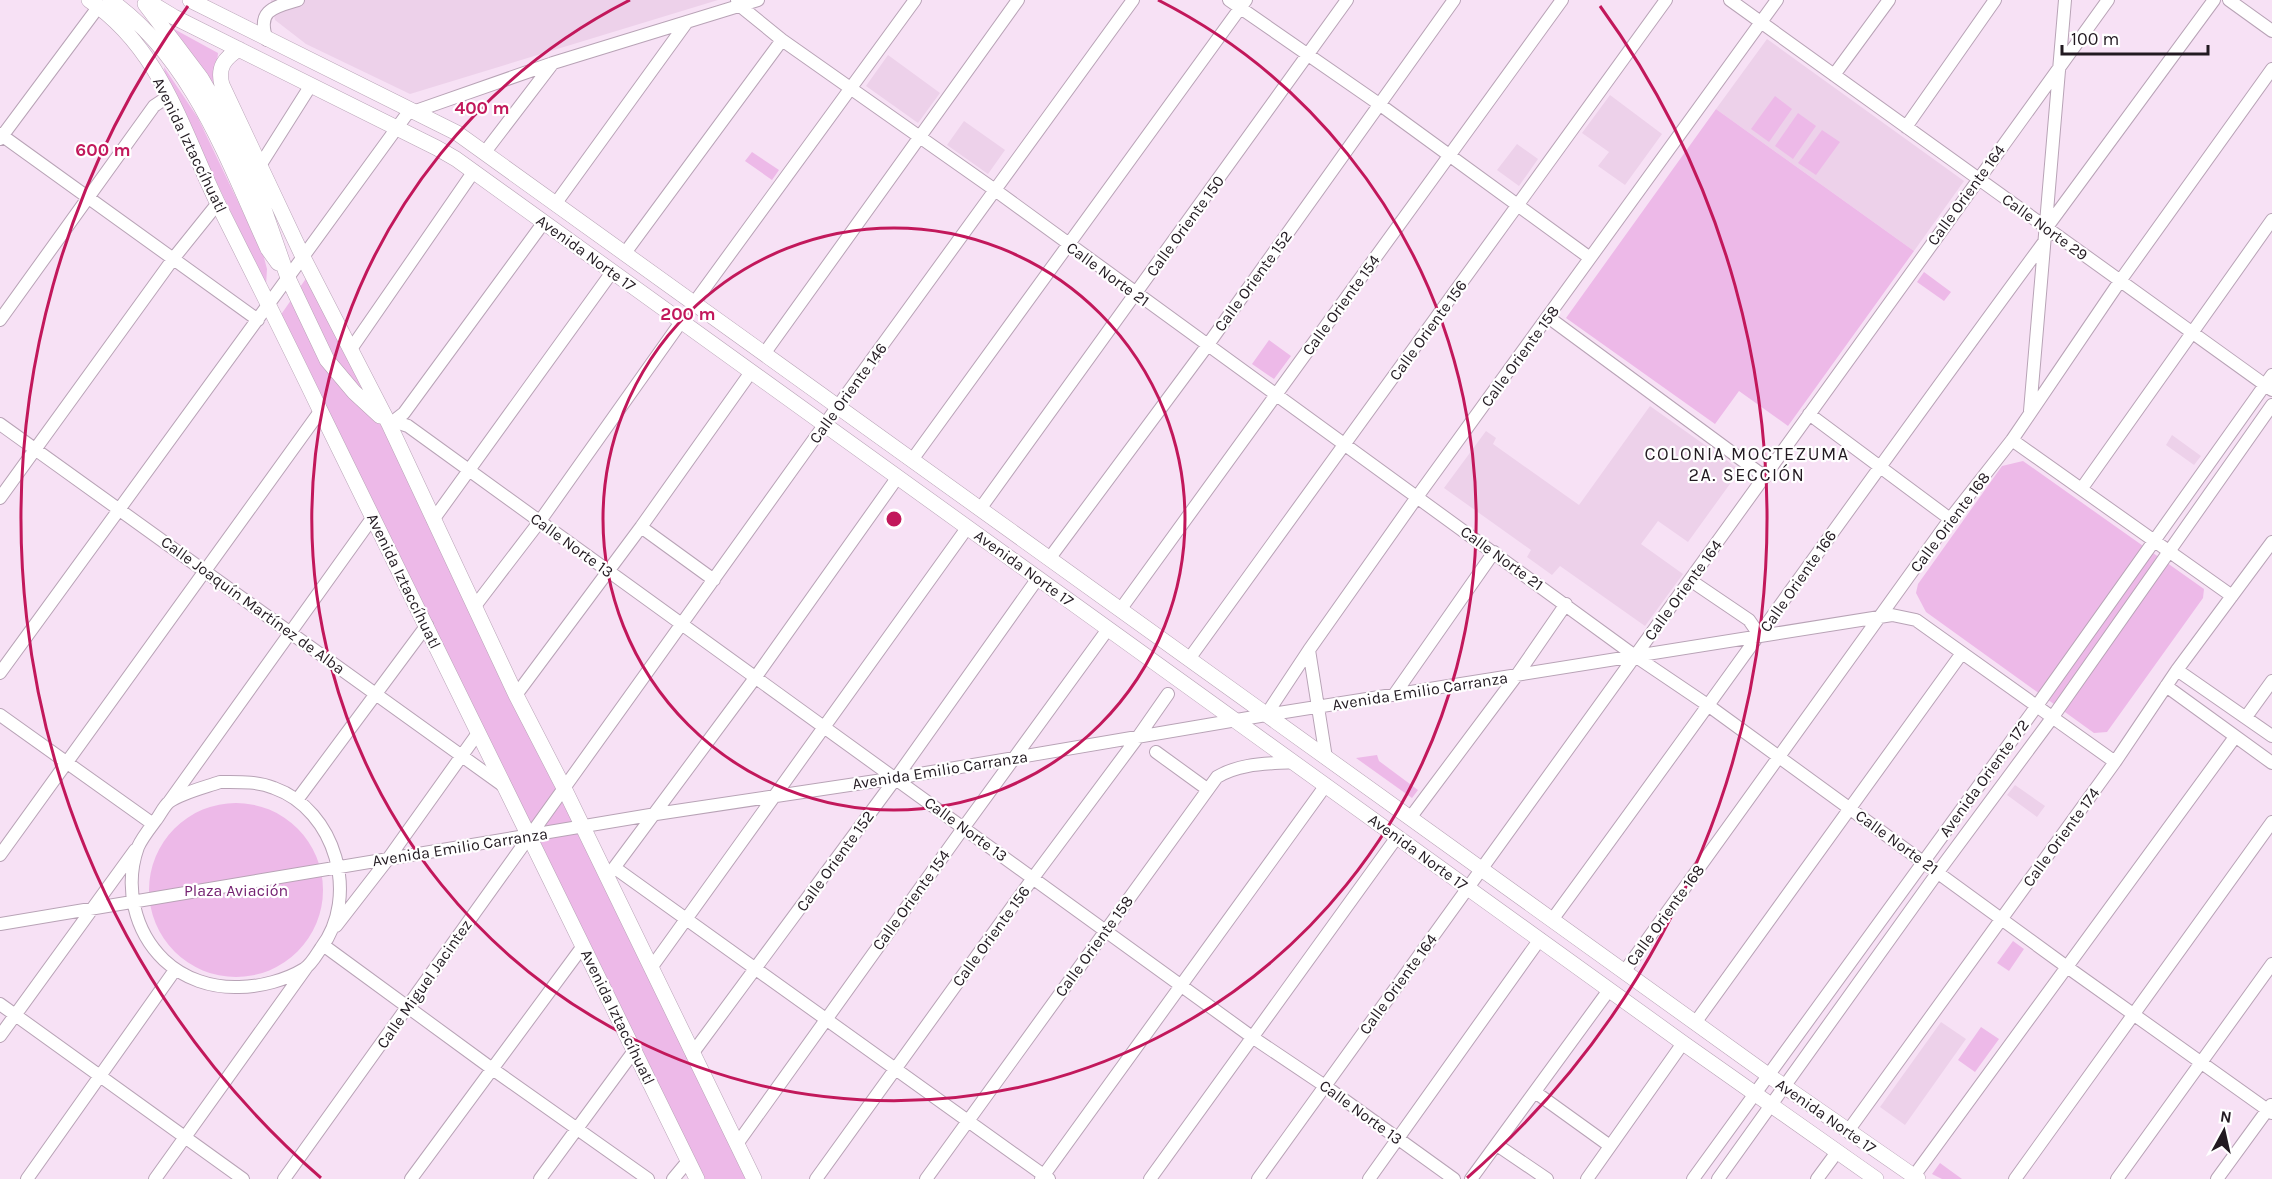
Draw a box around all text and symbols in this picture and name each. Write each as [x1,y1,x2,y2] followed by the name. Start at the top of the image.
[2062,18,2208,56] scale bar
[2071,28,2119,50] text: 100 m
[149,74,231,216] street label: Avenida Iztaccíhuatl
[454,97,510,119] text: 400 m
[75,139,131,161] text: 600 m
[1923,141,2009,249] street label: Calle Oriente 164
[1142,172,1228,280] street label: Calle Oriente 150
[1998,189,2092,265] street label: Calle Norte 29
[533,211,640,296] street label: Avenida Norte 17
[1210,227,1296,335] street label: Calle Oriente 152
[1063,238,1153,310] street label: Calle Norte 21
[1298,251,1384,359] street label: Calle Oriente 154
[1385,276,1471,384] street label: Calle Oriente 156
[1477,302,1563,410] street label: Calle Oriente 158
[660,303,716,325] text: 200 m
[805,339,891,447] street label: Calle Oriente 146
[1644,443,1850,486] district label: COLONIA MOCTEZUMA 2A. SECCIÓN
[1906,468,1994,576] street label: Calle Oriente 168
[527,509,617,581] street label: Calle Norte 13
[884,509,904,529] centre of rings
[363,510,445,652] street label: Avenida Iztaccíhuatl
[1457,522,1547,594] street label: Calle Norte 21
[971,526,1078,611] street label: Avenida Norte 17
[1756,526,1840,636] street label: Calle Oriente 166
[157,532,349,678] street label: Calle Joaquín Martínez de Alba
[1640,536,1726,644] street label: Calle Oriente 164
[1331,668,1509,714] street label: Avenida Emilio Carranza
[1935,716,2033,840] street label: Avenida Oriente 172
[851,747,1029,793] street label: Avenida Emilio Carranza
[2019,784,2103,890] street label: Calle Oriente 174
[921,793,1011,865] street label: Calle Norte 13
[1852,806,1942,878] street label: Calle Norte 21
[792,807,878,915] street label: Calle Oriente 152
[1365,810,1472,895] street label: Avenida Norte 17
[371,824,549,870] street label: Avenida Emilio Carranza
[868,846,954,954] street label: Calle Oriente 154
[1622,861,1708,969] street label: Calle Oriente 168
[184,881,288,900] park label: Plaza Aviación
[948,882,1034,990] street label: Calle Oriente 156
[1051,892,1137,1000] street label: Calle Oriente 158
[372,916,476,1052] street label: Calle Miguel Jacintez
[1355,930,1441,1038] street label: Calle Oriente 164
[577,946,659,1088] street label: Avenida Iztaccíhuatl
[1772,1074,1880,1158] street label: Avenida Norte 17
[1316,1076,1406,1148] street label: Calle Norte 13
[2194,1101,2254,1161] north arrow
[2219,1106,2233,1127] text: N

